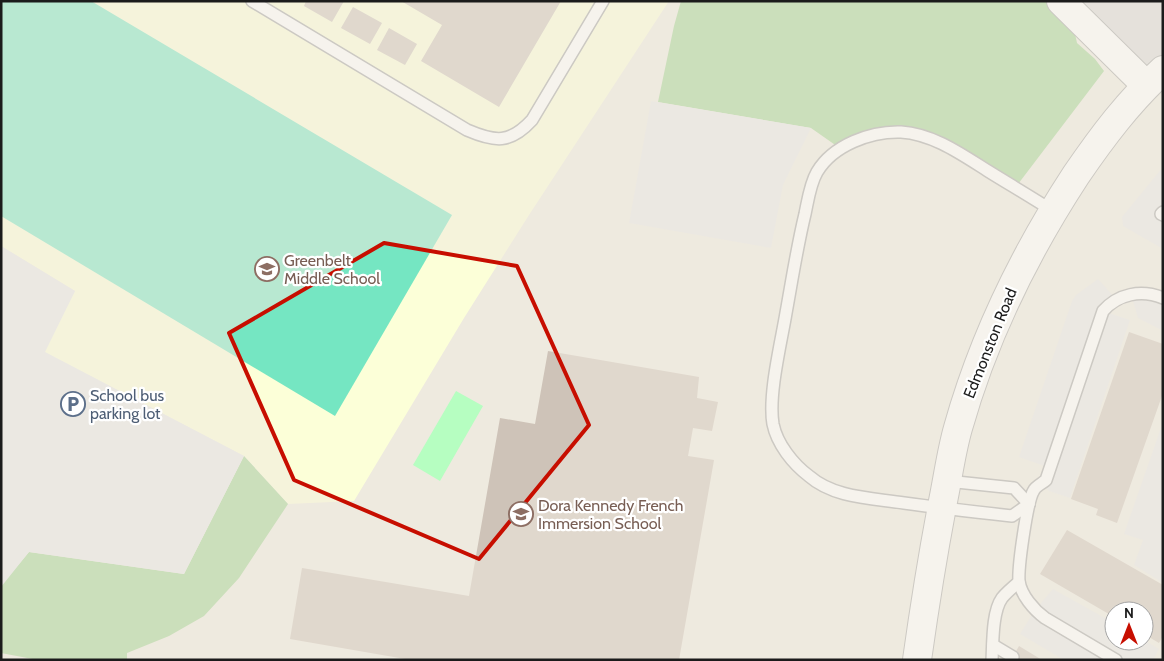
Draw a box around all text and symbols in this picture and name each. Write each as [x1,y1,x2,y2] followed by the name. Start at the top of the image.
[284,251,380,288] place label: Greenbelt Middle School
[254,256,280,282] school or university icon: Greenbelt Middle School
[959,285,1021,401] street label: Edmonston Road
[90,386,165,423] place label: School bus parking lot
[60,391,86,417] parking icon: School bus parking lot
[538,496,683,533] place label: Dora Kennedy French Immersion School
[508,501,534,527] school or university icon: Dora Kennedy French Immersion School
[1104,601,1154,651] north arrow
[1124,604,1134,622] text: N

